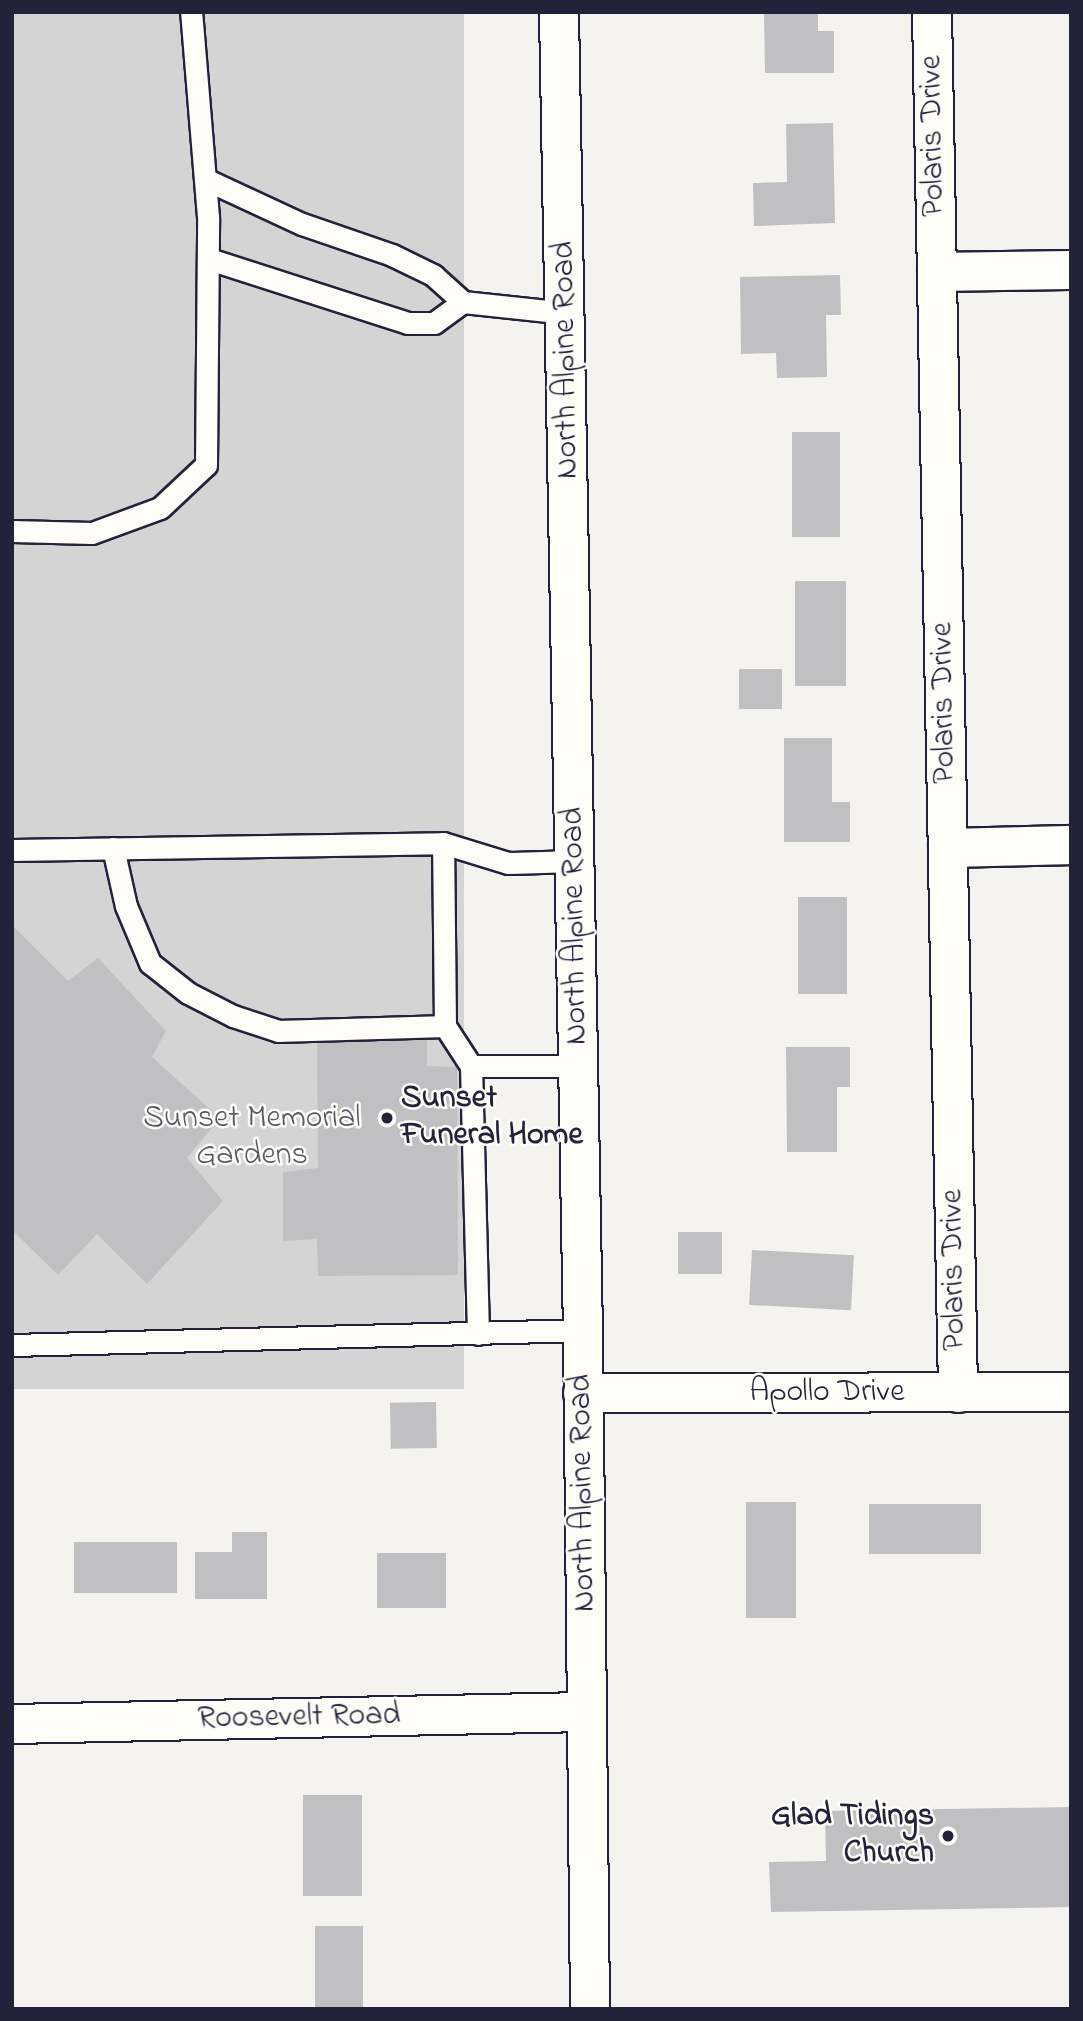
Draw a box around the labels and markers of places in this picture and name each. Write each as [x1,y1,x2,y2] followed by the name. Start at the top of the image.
[401,1081,583,1156] place label: Sunset Funeral Home
[379,1110,395,1126] marker: Sunset Funeral Home
[771,1799,934,1874] place label: Glad Tidings Church
[940,1828,956,1844] marker: Glad Tidings Church

